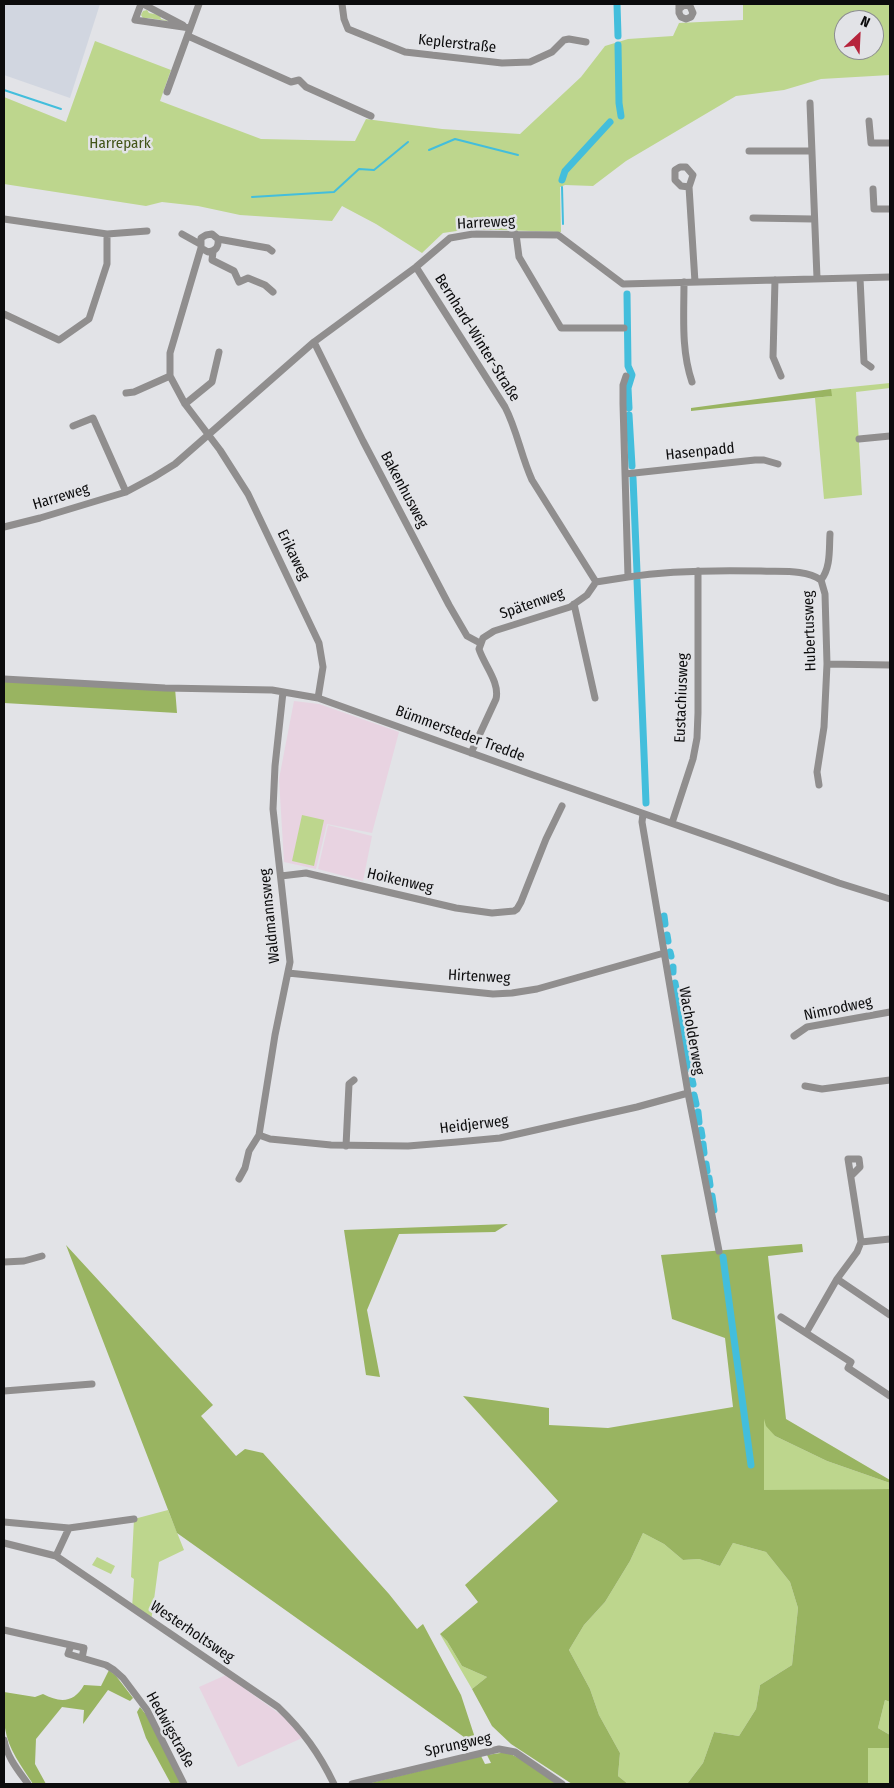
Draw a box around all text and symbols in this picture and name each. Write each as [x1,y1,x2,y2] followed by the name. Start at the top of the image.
[834,10,884,60] north arrow
[858,12,873,31] text: N
[417,31,497,57] street label: Keplerstraße
[89,135,151,153] park label: Harrepark
[456,212,516,234] street label: Harreweg
[430,271,524,405] street label: Bernhard-Winter-Straße
[665,439,735,465] street label: Hasenpadd
[376,449,432,531] street label: Bakenhusweg
[31,480,91,514] street label: Harreweg
[273,527,313,583] street label: Erikaweg
[497,585,567,623] street label: Spätenweg
[800,590,820,672] street label: Hubertusweg
[671,653,693,743] street label: Eustachiusweg
[393,702,527,766] street label: Bümmersteder Tredde
[365,865,435,897] street label: Hoikenweg
[256,868,284,964] street label: Waldmannsweg
[447,966,511,988] street label: Hirtenweg
[674,986,708,1076] street label: Wacholderweg
[802,993,874,1025] street label: Nimrodweg
[439,1112,509,1138] street label: Heidjerweg
[147,1597,237,1667] street label: Westerholtsweg
[142,1689,198,1771] street label: Hedwigstraße
[423,1729,493,1761] street label: Sprungweg

